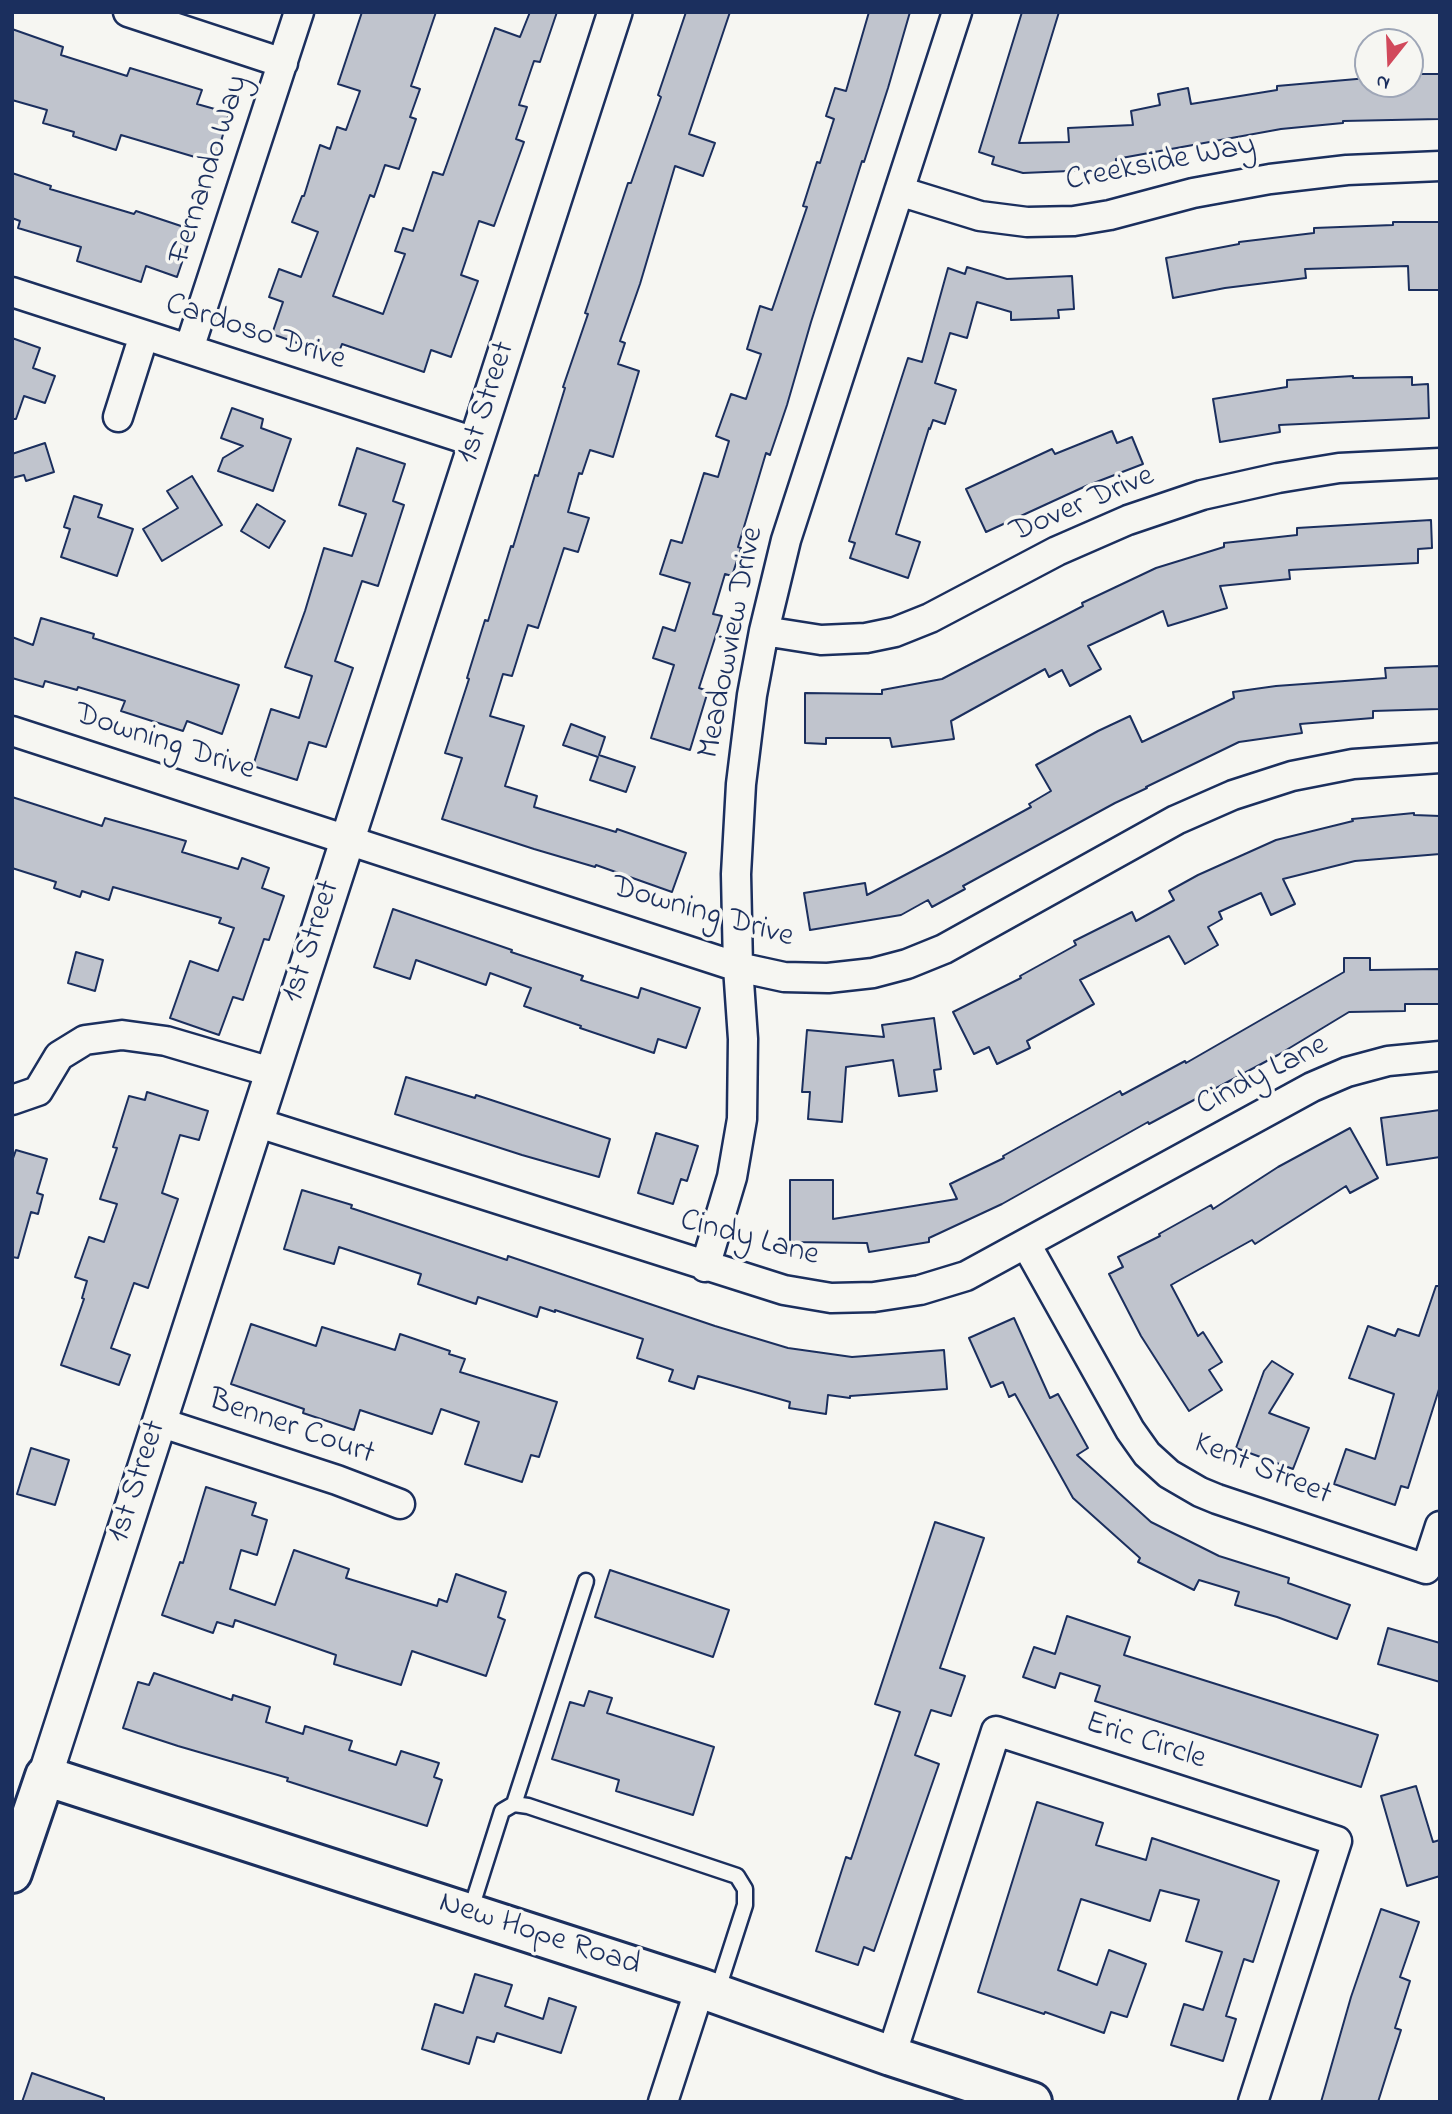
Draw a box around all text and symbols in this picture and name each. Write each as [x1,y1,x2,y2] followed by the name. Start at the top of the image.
[1354,28,1424,98] north arrow
[1373,67,1393,96] text: N
[162,71,260,269] street label: Fernando Way
[1063,128,1259,202] street label: Creekside Way
[160,287,350,381] street label: Cardoso Drive
[450,337,526,469] street label: 1st Street
[1005,459,1161,553] street label: Dover Drive
[692,524,774,762] street label: Meadowview Drive
[69,697,259,791] street label: Downing Drive
[607,870,797,958] street label: Downing Drive
[275,876,351,1008] street label: 1st Street
[1191,1028,1335,1126] street label: Cindy Lane
[675,1203,823,1277] street label: Cindy Lane
[203,1383,379,1475] street label: Benner Court
[101,1416,177,1548] street label: 1st Street
[1188,1426,1336,1516] street label: Kent Street
[1080,1706,1210,1780] street label: Eric Circle
[433,1885,645,1987] street label: New Hope Road

